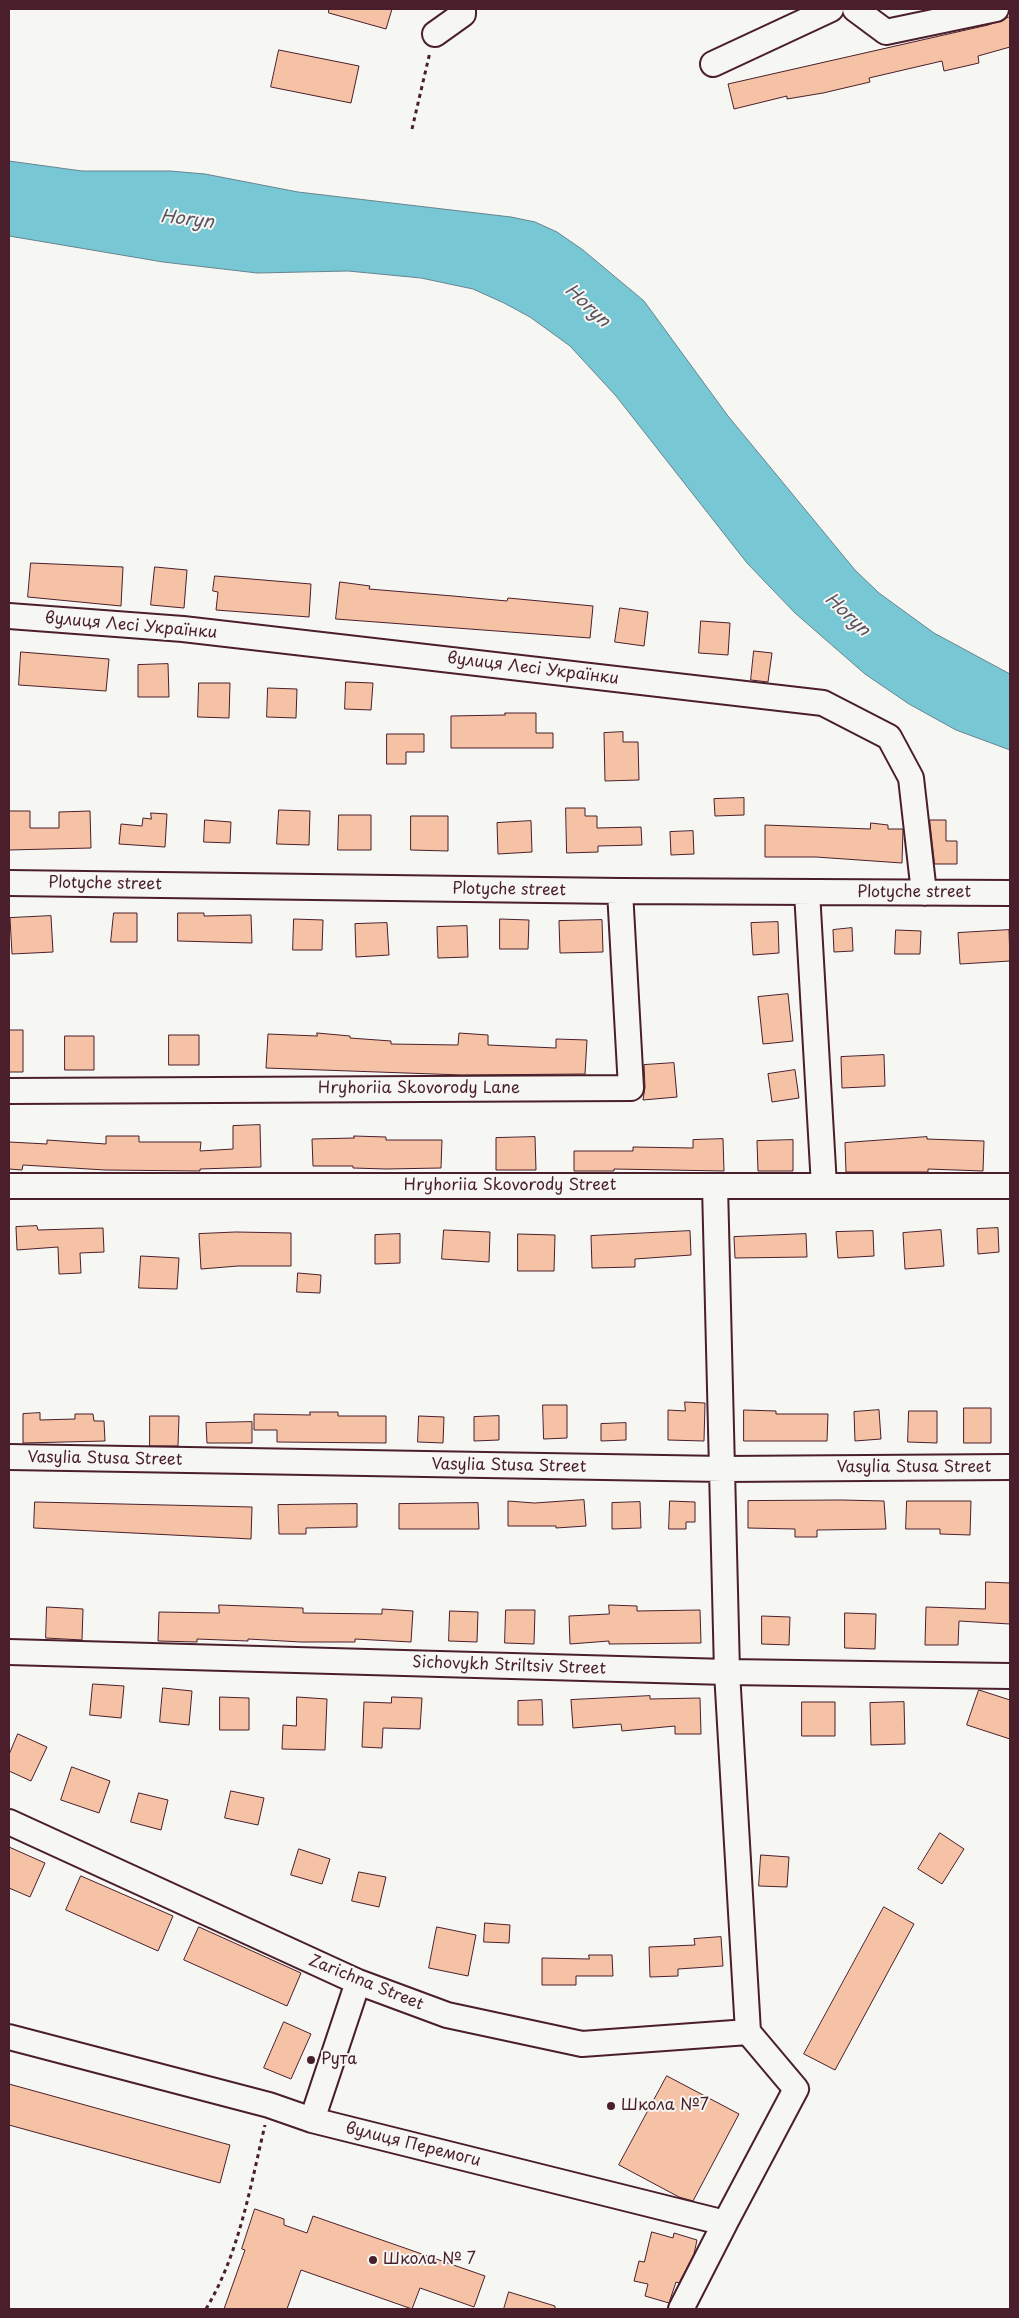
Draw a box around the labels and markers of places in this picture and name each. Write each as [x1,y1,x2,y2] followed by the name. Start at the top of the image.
[321,2050,357,2070] place label: Рута
[305,2054,317,2066] marker: Рута
[621,2096,709,2116] place label: Школа №7
[605,2100,617,2112] marker: Школа №7
[383,2250,476,2270] place label: Школа № 7
[367,2254,379,2266] marker: Школа № 7

